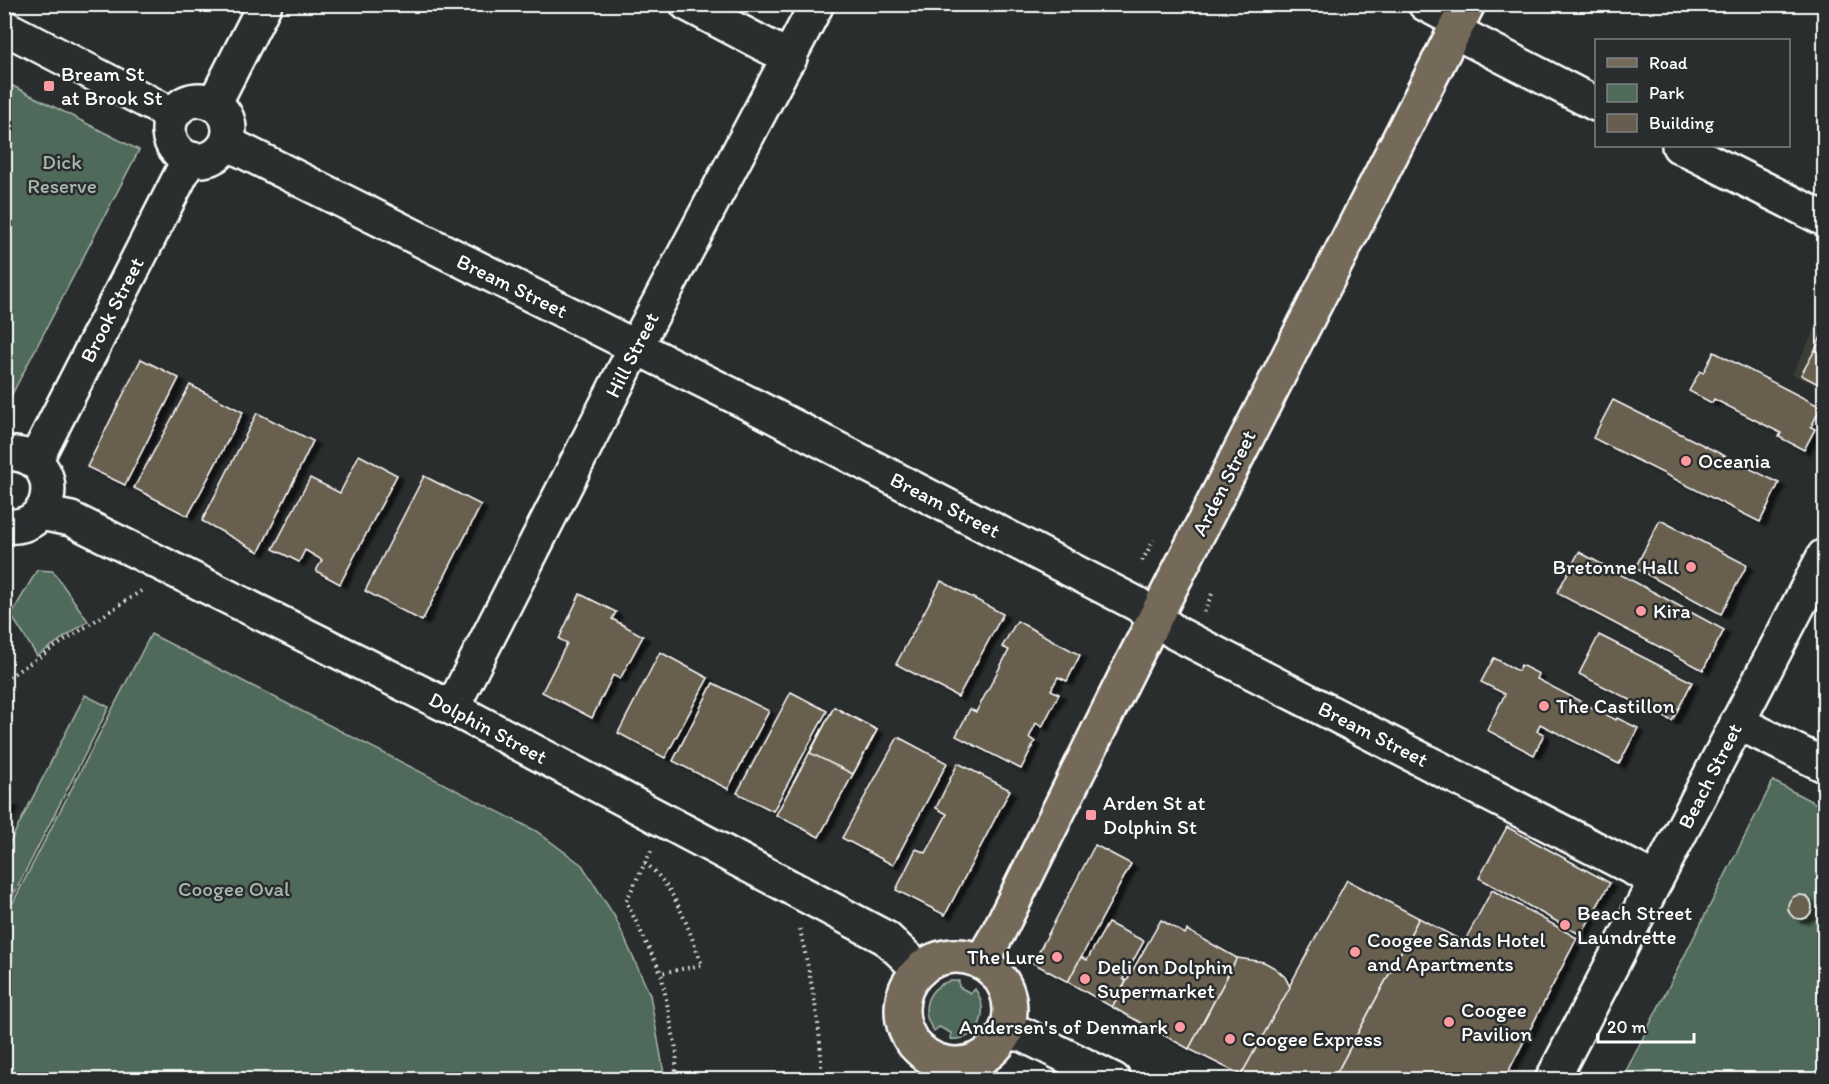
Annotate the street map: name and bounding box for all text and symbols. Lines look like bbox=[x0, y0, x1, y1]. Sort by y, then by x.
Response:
legend bbox=[1595, 39, 1790, 147]
text: Road bbox=[1649, 52, 1688, 74]
place label: Bream St at Brook St bbox=[61, 61, 163, 110]
marker: Bream St at Brook St bbox=[42, 79, 56, 93]
text: Park bbox=[1649, 82, 1684, 104]
text: Building bbox=[1649, 112, 1715, 134]
park label: Dick Reserve bbox=[27, 149, 97, 198]
street label: Bream Street bbox=[453, 248, 572, 323]
street label: Brook Street bbox=[74, 253, 149, 367]
street label: Hill Street bbox=[599, 308, 664, 402]
street label: Arden Street bbox=[1186, 426, 1261, 540]
place label: Oceania bbox=[1698, 448, 1771, 473]
marker: Oceania bbox=[1679, 454, 1693, 468]
street label: Bream Street bbox=[886, 466, 1004, 543]
place label: Bretonne Hall bbox=[1553, 554, 1679, 579]
marker: Bretonne Hall bbox=[1684, 560, 1698, 574]
place label: Kira bbox=[1653, 598, 1690, 623]
marker: Kira bbox=[1634, 604, 1648, 618]
street label: Dolphin Street bbox=[425, 686, 552, 769]
place label: The Castillon bbox=[1556, 693, 1675, 718]
street label: Bream Street bbox=[1314, 695, 1432, 772]
marker: The Castillon bbox=[1537, 699, 1551, 713]
street label: Beach Street bbox=[1672, 719, 1747, 833]
place label: Arden St at Dolphin St bbox=[1103, 790, 1205, 839]
marker: Arden St at Dolphin St bbox=[1084, 808, 1098, 822]
park label: Coogee Oval bbox=[178, 876, 290, 901]
place label: Beach Street Laundrette bbox=[1577, 900, 1692, 949]
marker: Beach Street Laundrette bbox=[1558, 918, 1572, 932]
place label: Coogee Sands Hotel and Apartments bbox=[1367, 927, 1545, 976]
place label: The Lure bbox=[967, 944, 1045, 969]
marker: Coogee Sands Hotel and Apartments bbox=[1348, 945, 1362, 959]
marker: The Lure bbox=[1050, 950, 1064, 964]
place label: Deli on Dolphin Supermarket bbox=[1097, 954, 1233, 1003]
marker: Deli on Dolphin Supermarket bbox=[1078, 972, 1092, 986]
place label: Coogee Pavilion bbox=[1461, 997, 1532, 1046]
scale bar bbox=[1598, 1006, 1694, 1044]
place label: Andersen's of Denmark bbox=[959, 1014, 1168, 1039]
marker: Coogee Pavilion bbox=[1442, 1015, 1456, 1029]
text: 20 m bbox=[1607, 1016, 1647, 1038]
marker: Andersen's of Denmark bbox=[1173, 1020, 1187, 1034]
place label: Coogee Express bbox=[1242, 1026, 1382, 1051]
marker: Coogee Express bbox=[1223, 1032, 1237, 1046]

